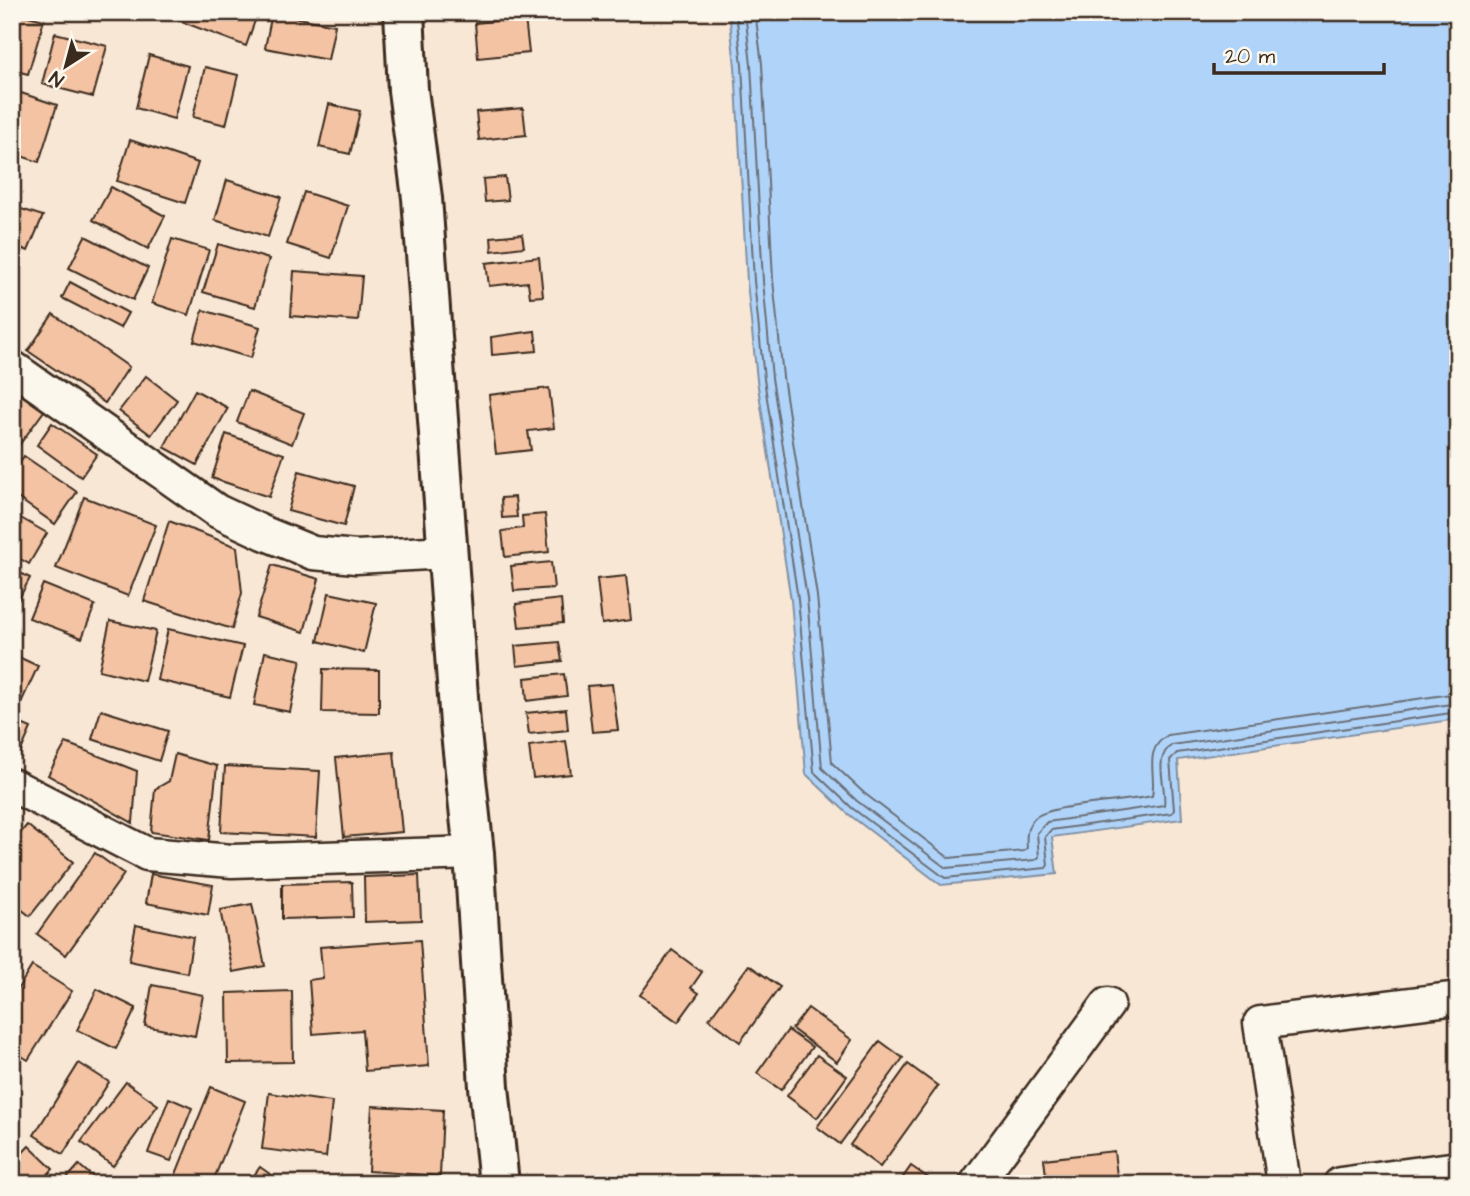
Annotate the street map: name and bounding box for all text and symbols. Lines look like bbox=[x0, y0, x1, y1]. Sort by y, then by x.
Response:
north arrow bbox=[32, 32, 102, 102]
scale bar bbox=[1214, 32, 1384, 76]
text: 20 m bbox=[1225, 42, 1276, 71]
text: N bbox=[44, 64, 70, 93]

